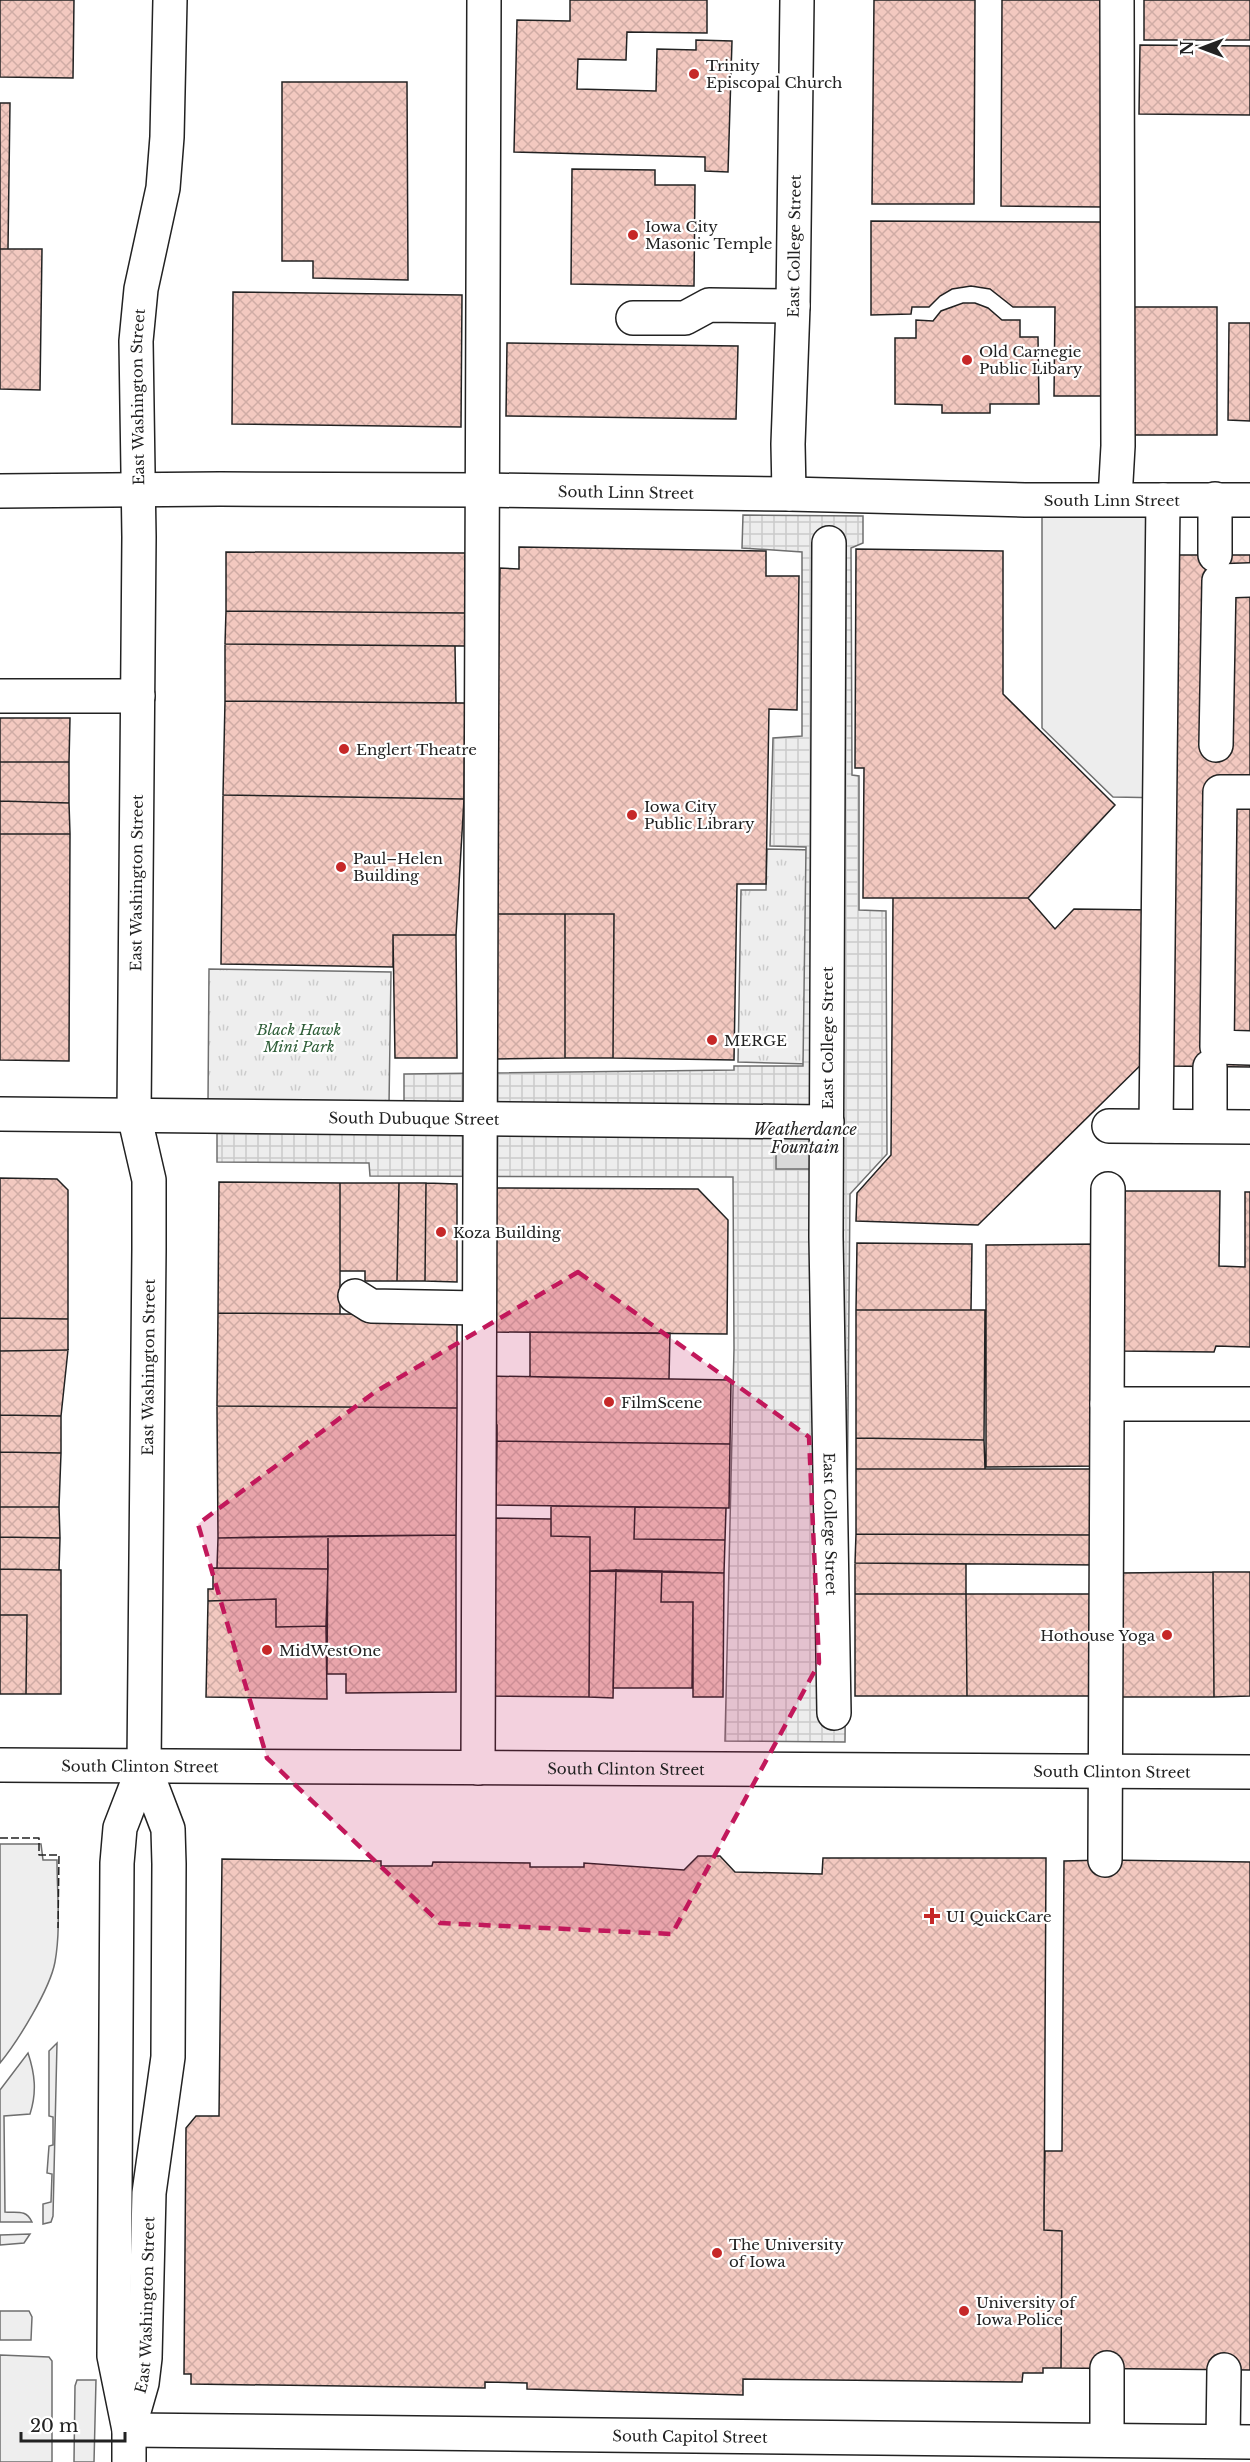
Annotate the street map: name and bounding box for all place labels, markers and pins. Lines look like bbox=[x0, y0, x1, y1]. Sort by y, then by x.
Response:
place label: Trinity Episcopal Church bbox=[706, 56, 842, 92]
marker: Trinity Episcopal Church bbox=[687, 67, 701, 81]
place label: Iowa City Masonic Temple bbox=[645, 217, 772, 253]
marker: Iowa City Masonic Temple bbox=[626, 228, 640, 242]
place label: Old Carnegie Public Libary bbox=[979, 342, 1083, 378]
marker: Old Carnegie Public Libary bbox=[960, 353, 974, 367]
place label: Englert Theatre bbox=[356, 740, 477, 759]
marker: Englert Theatre bbox=[337, 742, 351, 756]
place label: Iowa City Public Library bbox=[644, 797, 755, 833]
marker: Iowa City Public Library bbox=[625, 808, 639, 822]
place label: Paul–Helen Building bbox=[353, 849, 443, 885]
marker: Paul–Helen Building bbox=[334, 860, 348, 874]
place label: MERGE bbox=[724, 1031, 787, 1050]
marker: MERGE bbox=[705, 1033, 719, 1047]
place label: Koza Building bbox=[453, 1223, 562, 1242]
marker: Koza Building bbox=[434, 1225, 448, 1239]
place label: FilmScene bbox=[621, 1393, 702, 1412]
marker: FilmScene bbox=[602, 1395, 616, 1409]
place label: Hothouse Yoga bbox=[1040, 1626, 1156, 1645]
marker: Hothouse Yoga bbox=[1160, 1628, 1174, 1642]
place label: MidWestOne bbox=[279, 1641, 381, 1660]
marker: MidWestOne bbox=[260, 1643, 274, 1657]
marker: UI QuickCare bbox=[923, 1907, 941, 1925]
place label: UI QuickCare bbox=[946, 1907, 1052, 1926]
place label: The University of Iowa bbox=[729, 2235, 844, 2271]
marker: The University of Iowa bbox=[710, 2246, 724, 2260]
place label: University of Iowa Police bbox=[976, 2293, 1077, 2329]
marker: University of Iowa Police bbox=[957, 2304, 971, 2318]

